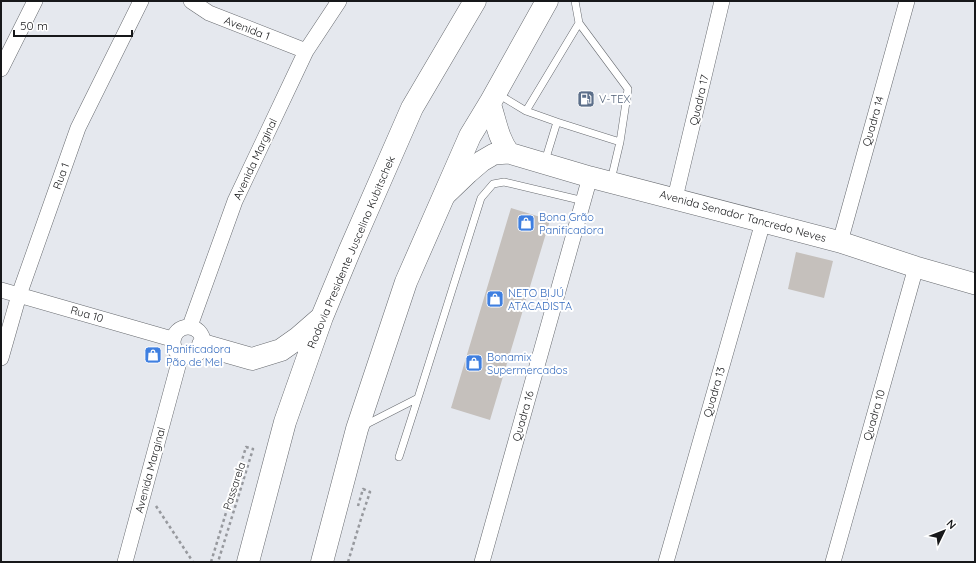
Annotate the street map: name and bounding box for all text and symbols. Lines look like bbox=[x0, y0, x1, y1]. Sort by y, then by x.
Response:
scale bar bbox=[14, 12, 132, 38]
street label: Avenida 1 bbox=[222, 13, 272, 43]
text: 50 m bbox=[20, 18, 48, 33]
street label: Quadra 17 bbox=[686, 73, 712, 127]
fuel station icon: V-TEX bbox=[576, 89, 596, 109]
place label: V-TEX bbox=[599, 92, 630, 106]
street label: Quadra 14 bbox=[859, 94, 887, 148]
street label: Avenida Marginal bbox=[230, 116, 280, 202]
street label: Rodovia Presidente Juscelino Kubitschek bbox=[304, 154, 398, 350]
street label: Rua 1 bbox=[50, 161, 72, 191]
street label: Avenida Senador Tancredo Neves bbox=[658, 187, 828, 245]
place label: Bona Grão Panificadora bbox=[539, 210, 604, 237]
shop icon: Bona Grão Panificadora bbox=[516, 213, 536, 233]
place label: NETO BIJÚ ATACADISTA bbox=[508, 286, 572, 313]
shop icon: NETO BIJÚ ATACADISTA bbox=[485, 289, 505, 309]
street label: Rua 10 bbox=[69, 303, 105, 325]
place label: Panificadora Pão de Mel bbox=[166, 342, 231, 369]
shop icon: Panificadora Pão de Mel bbox=[143, 345, 163, 365]
place label: Bonamix Supermercados bbox=[487, 350, 568, 377]
shop icon: Bonamix Supermercados bbox=[464, 353, 484, 373]
street label: Quadra 13 bbox=[700, 365, 728, 419]
street label: Quadra 10 bbox=[860, 388, 888, 442]
street label: Quadra 16 bbox=[509, 389, 537, 443]
street label: Avenida Marginal bbox=[132, 425, 168, 515]
street label: Passarela bbox=[220, 460, 248, 512]
north arrow bbox=[924, 511, 964, 551]
text: N bbox=[943, 516, 959, 532]

